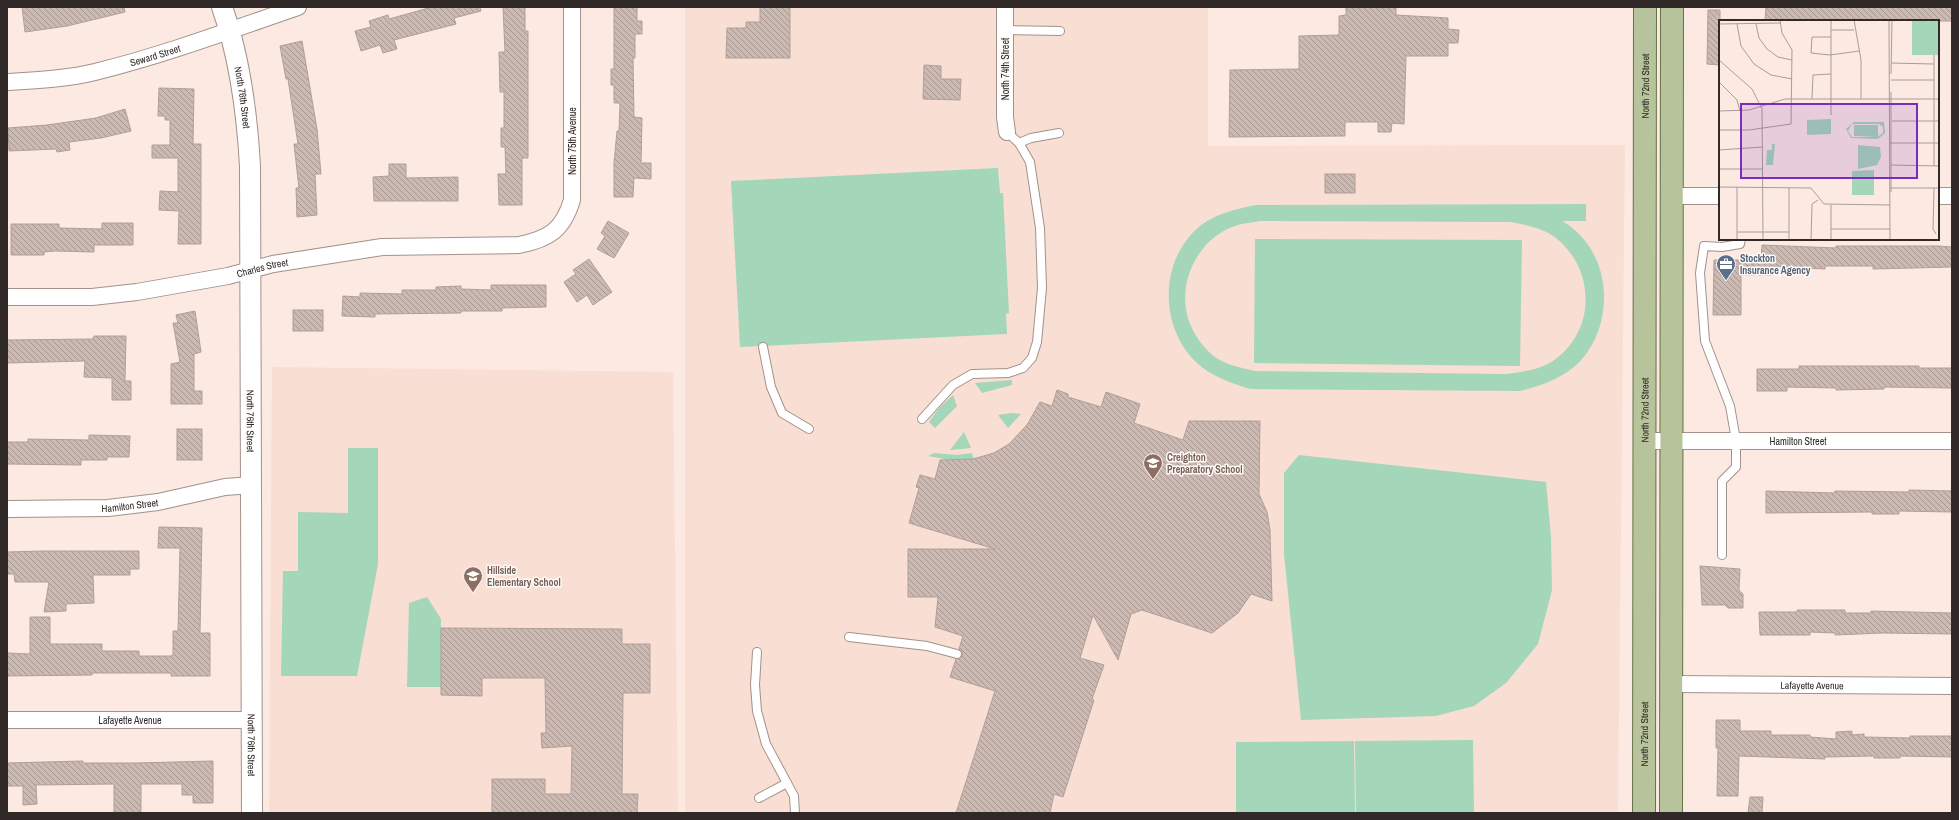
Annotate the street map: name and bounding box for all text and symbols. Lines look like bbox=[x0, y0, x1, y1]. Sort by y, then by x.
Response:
inset map bbox=[1719, 20, 1939, 240]
street label: North 74th Street bbox=[999, 37, 1012, 100]
street label: Seward Street bbox=[128, 41, 183, 69]
street label: North 72nd Street bbox=[1638, 53, 1651, 118]
street label: North 76th Street bbox=[232, 65, 254, 130]
street label: North 75th Avenue bbox=[566, 107, 579, 175]
place label: Stockton Insurance Agency bbox=[1740, 252, 1811, 277]
office icon: Stockton Insurance Agency bbox=[1715, 253, 1737, 281]
street label: Charles Street bbox=[235, 255, 290, 280]
street label: North 72nd Street bbox=[1638, 377, 1651, 442]
street label: North 76th Street bbox=[244, 390, 257, 453]
street label: Hamilton Street bbox=[1769, 435, 1827, 448]
place label: Creighton Preparatory School bbox=[1167, 451, 1243, 476]
school or university icon: Creighton Preparatory School bbox=[1142, 452, 1164, 480]
street label: Hamilton Street bbox=[101, 495, 160, 515]
place label: Hillside Elementary School bbox=[487, 564, 561, 589]
school or university icon: Hillside Elementary School bbox=[462, 565, 484, 593]
street label: Lafayette Avenue bbox=[1780, 678, 1844, 692]
street label: North 72nd Street bbox=[1638, 701, 1651, 766]
street label: Lafayette Avenue bbox=[98, 714, 162, 727]
street label: North 76th Street bbox=[245, 714, 258, 777]

